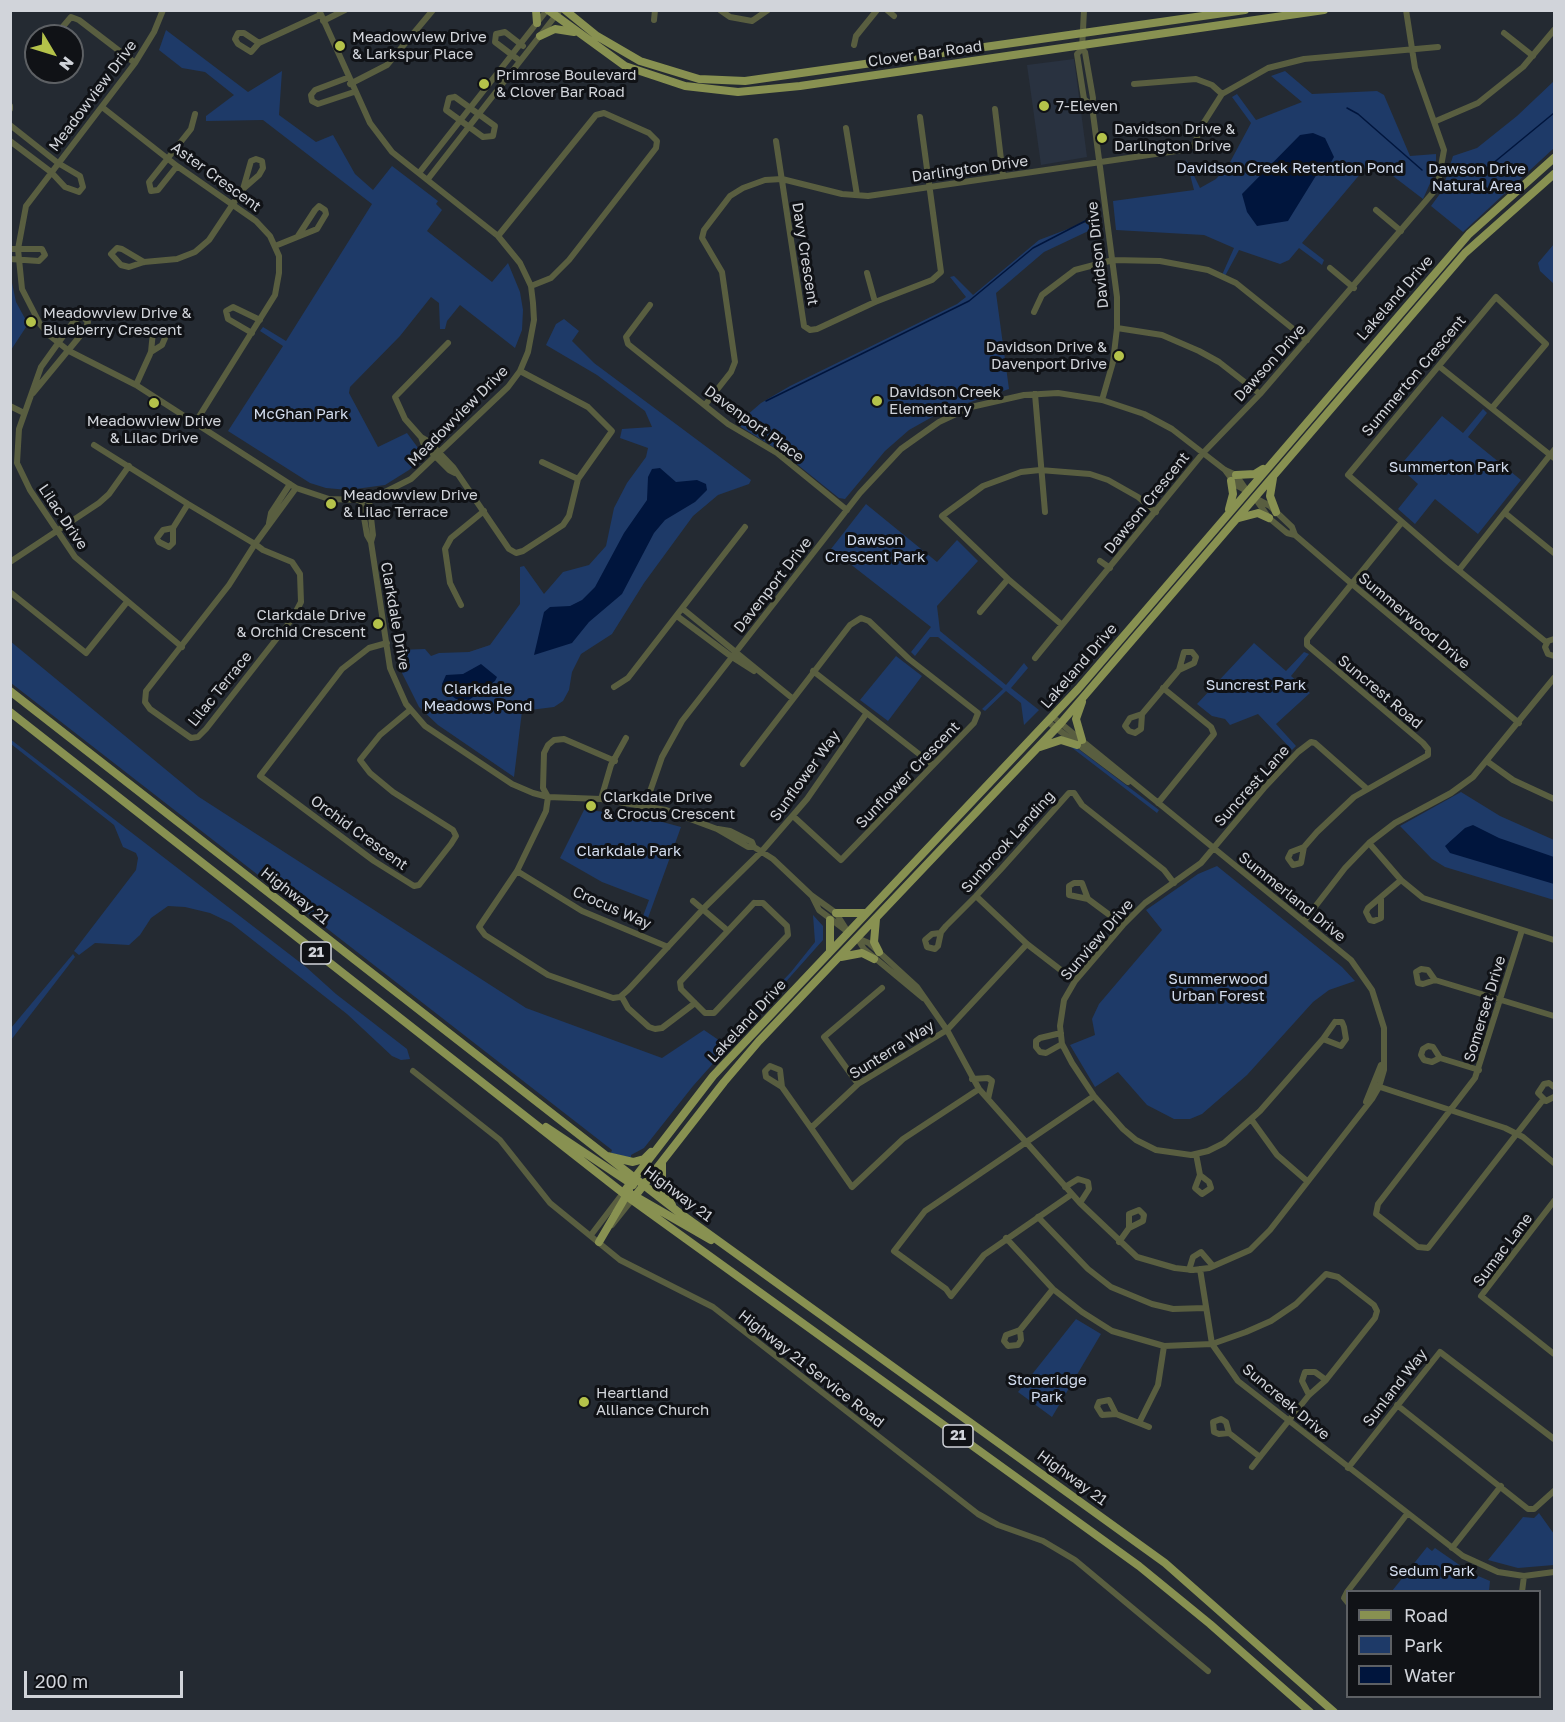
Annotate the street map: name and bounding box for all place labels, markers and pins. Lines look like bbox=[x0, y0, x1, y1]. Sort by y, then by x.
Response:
place label: Meadowview Drive & Larkspur Place bbox=[352, 28, 487, 63]
marker: Meadowview Drive & Larkspur Place bbox=[333, 39, 347, 53]
place label: Primrose Boulevard & Clover Bar Road bbox=[496, 66, 637, 101]
marker: Primrose Boulevard & Clover Bar Road bbox=[477, 77, 491, 91]
place label: 7-Eleven bbox=[1056, 97, 1118, 115]
marker: 7-Eleven bbox=[1037, 99, 1051, 113]
place label: Davidson Drive & Darlington Drive bbox=[1114, 120, 1235, 155]
marker: Davidson Drive & Darlington Drive bbox=[1095, 131, 1109, 145]
place label: Meadowview Drive & Blueberry Crescent bbox=[43, 304, 191, 339]
marker: Meadowview Drive & Blueberry Crescent bbox=[24, 315, 38, 329]
place label: Davidson Drive & Davenport Drive bbox=[986, 338, 1107, 373]
marker: Davidson Drive & Davenport Drive bbox=[1112, 349, 1126, 363]
place label: Davidson Creek Elementary bbox=[889, 383, 1001, 418]
marker: Davidson Creek Elementary bbox=[870, 394, 884, 408]
marker: Meadowview Drive & Lilac Drive bbox=[147, 396, 161, 410]
place label: Meadowview Drive & Lilac Drive bbox=[87, 412, 221, 447]
place label: Meadowview Drive & Lilac Terrace bbox=[343, 486, 478, 521]
marker: Meadowview Drive & Lilac Terrace bbox=[324, 497, 338, 511]
place label: Clarkdale Drive & Orchid Crescent bbox=[237, 606, 366, 641]
marker: Clarkdale Drive & Orchid Crescent bbox=[371, 617, 385, 631]
place label: Clarkdale Drive & Crocus Crescent bbox=[603, 788, 735, 823]
marker: Clarkdale Drive & Crocus Crescent bbox=[584, 799, 598, 813]
place label: Heartland Alliance Church bbox=[596, 1384, 709, 1419]
marker: Heartland Alliance Church bbox=[577, 1395, 591, 1409]

